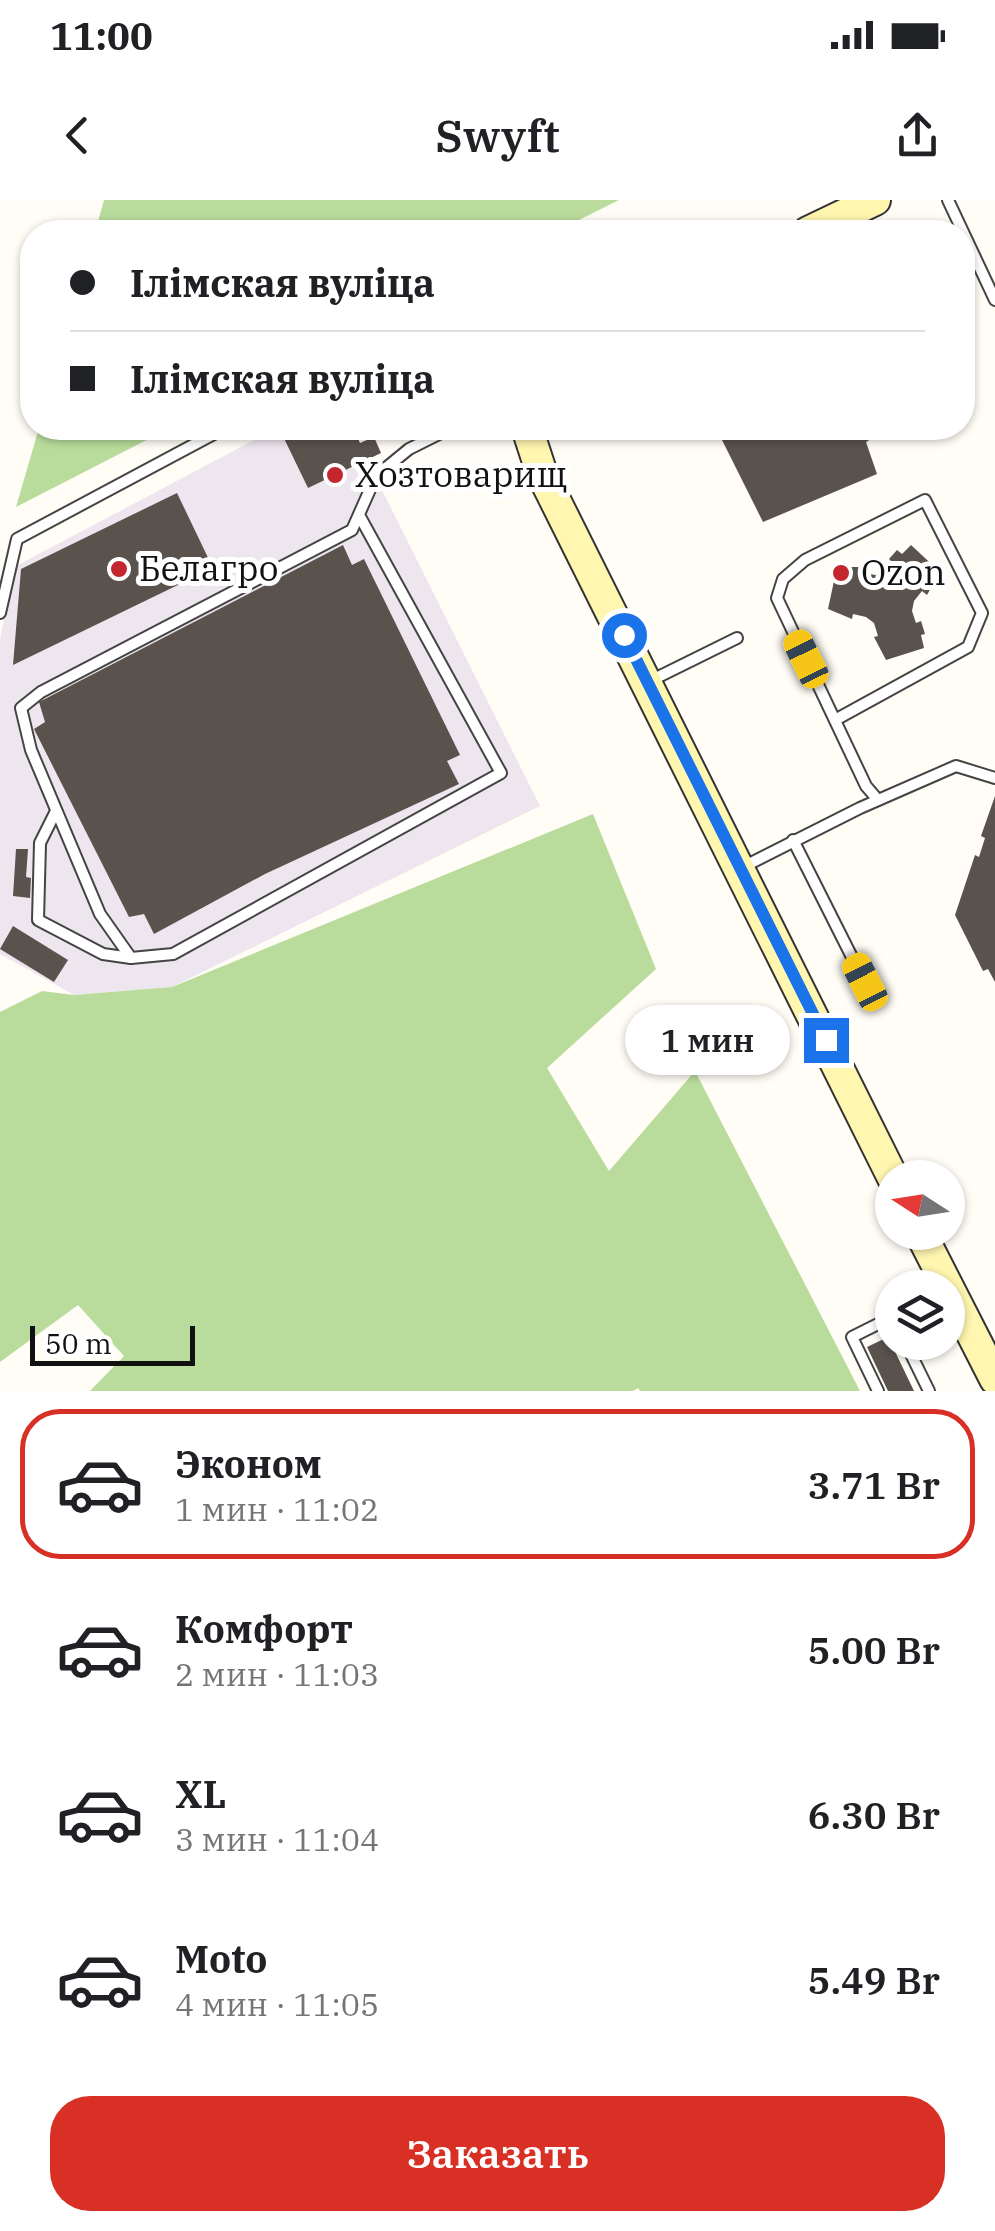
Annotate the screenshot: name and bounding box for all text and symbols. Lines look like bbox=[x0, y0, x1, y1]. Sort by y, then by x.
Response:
text: 11:00 bbox=[50, 11, 153, 60]
text: Swyft bbox=[435, 106, 560, 164]
icon: back bbox=[50, 108, 105, 163]
icon: share bbox=[890, 108, 945, 163]
text: Ілімская вуліца bbox=[130, 258, 435, 307]
text: Ілімская вуліца bbox=[130, 354, 435, 403]
place label: Хозтоварищ bbox=[355, 451, 567, 497]
marker: Хозтоварищ bbox=[324, 464, 346, 486]
place label: Белагро bbox=[139, 545, 279, 591]
place label: Ozon bbox=[861, 549, 946, 595]
marker: Белагро bbox=[108, 558, 130, 580]
marker: Ozon bbox=[830, 562, 852, 584]
route start bbox=[602, 613, 647, 658]
car bbox=[779, 625, 833, 693]
car bbox=[838, 948, 892, 1016]
callout: 1 мин bbox=[626, 1005, 791, 1075]
route end bbox=[804, 1018, 849, 1063]
text: 1 мин bbox=[661, 1019, 754, 1061]
north arrow bbox=[875, 1160, 965, 1250]
map controls bbox=[875, 1160, 965, 1360]
button: layers bbox=[875, 1270, 965, 1360]
scale bar bbox=[30, 1321, 195, 1366]
text: 50 m bbox=[45, 1325, 112, 1362]
icon: car bbox=[55, 1439, 145, 1529]
text: Эконом bbox=[175, 1439, 322, 1488]
text: 3.71 Br bbox=[808, 1460, 940, 1509]
text: 1 мин · 11:02 bbox=[175, 1488, 379, 1530]
icon: car bbox=[55, 1604, 145, 1694]
text: Комфорт bbox=[175, 1604, 353, 1653]
text: 5.00 Br bbox=[808, 1625, 940, 1674]
text: 2 мин · 11:03 bbox=[175, 1653, 379, 1695]
icon: car bbox=[55, 1769, 145, 1859]
text: XL bbox=[175, 1769, 226, 1818]
text: 6.30 Br bbox=[808, 1790, 940, 1839]
text: 3 мин · 11:04 bbox=[175, 1818, 379, 1860]
icon: car bbox=[55, 1934, 145, 2024]
text: Moto bbox=[175, 1934, 267, 1983]
text: 5.49 Br bbox=[808, 1955, 940, 2004]
text: 4 мин · 11:05 bbox=[175, 1983, 379, 2025]
button: Заказать bbox=[50, 2096, 945, 2211]

